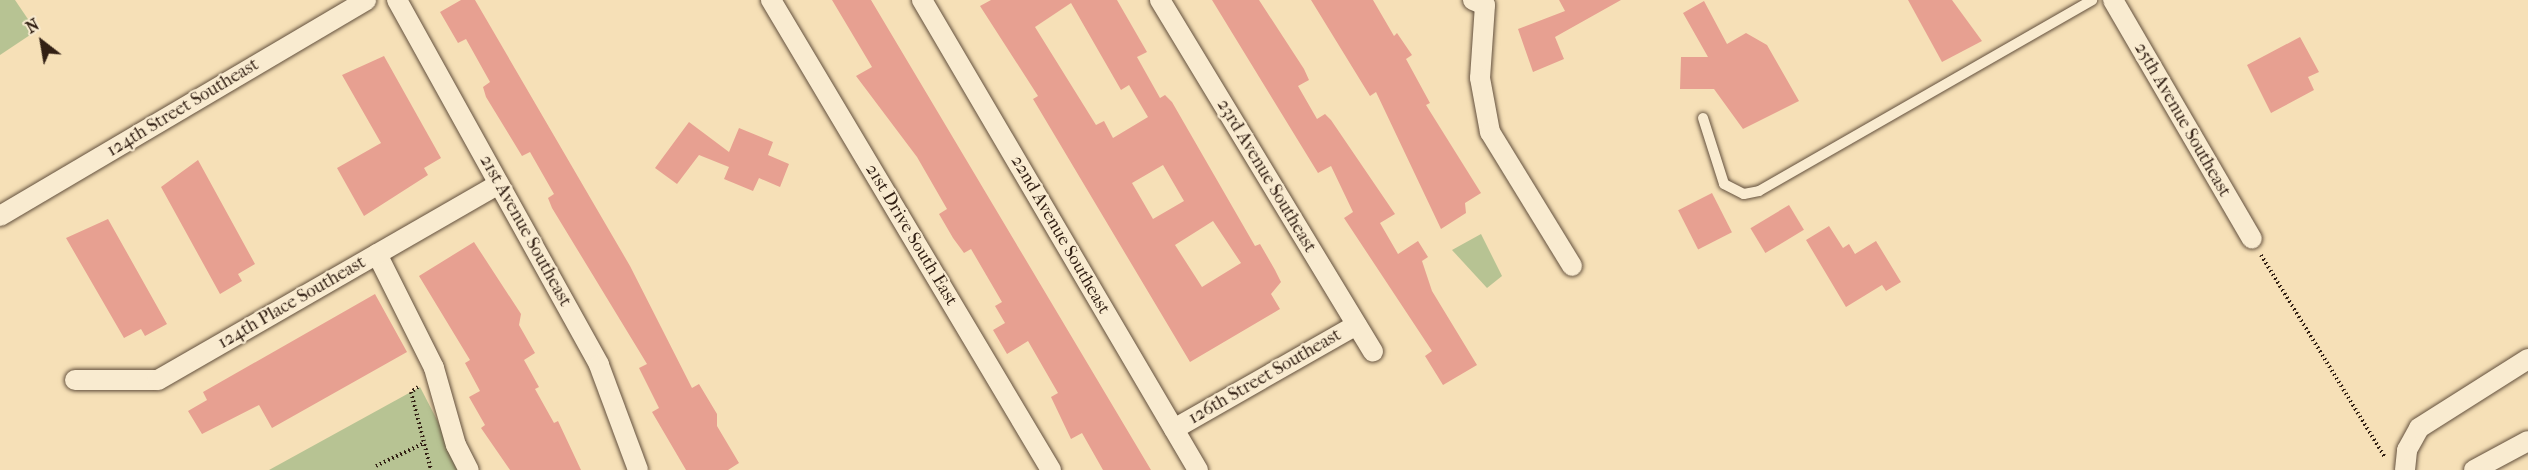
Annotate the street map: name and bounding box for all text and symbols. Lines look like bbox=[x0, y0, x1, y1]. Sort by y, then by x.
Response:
north arrow bbox=[12, 12, 72, 72]
text: N bbox=[22, 15, 43, 37]
street label: 25th Avenue Southeast bbox=[2129, 39, 2235, 201]
street label: 124th Street Southeast bbox=[103, 54, 263, 162]
street label: 23rd Avenue Southeast bbox=[1212, 96, 1320, 256]
street label: 21st Avenue Southeast bbox=[474, 152, 576, 310]
street label: 22nd Avenue Southeast bbox=[1006, 152, 1114, 318]
street label: 21st Drive South East bbox=[860, 160, 962, 310]
street label: 124th Place Southeast bbox=[214, 252, 370, 354]
street label: 126th Street Southeast bbox=[1185, 325, 1345, 429]

